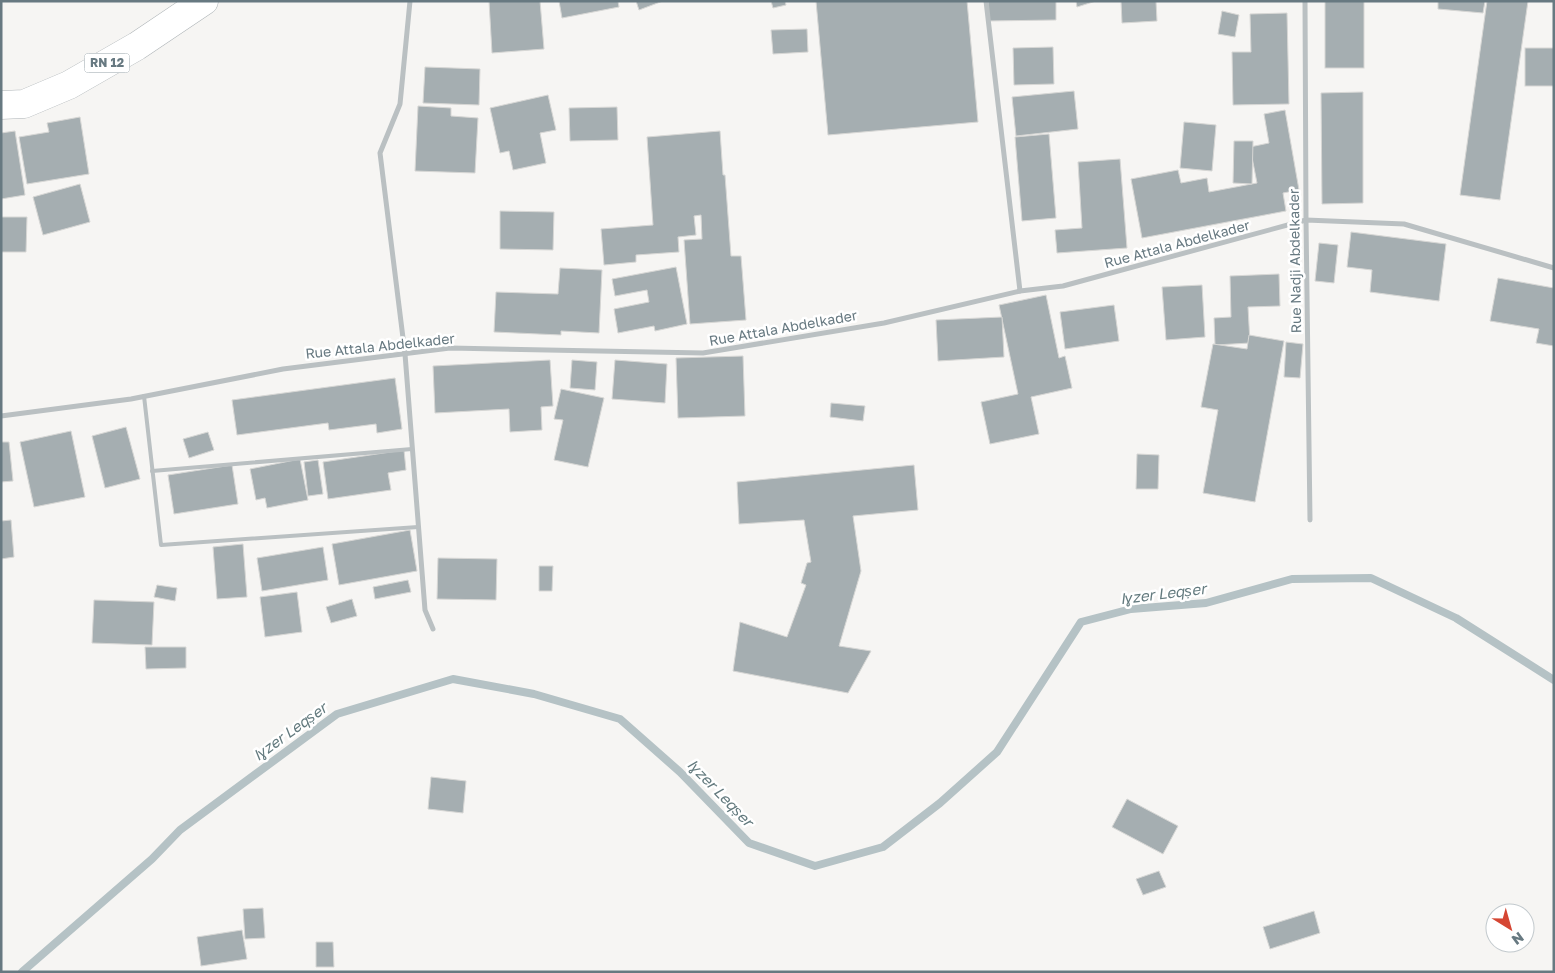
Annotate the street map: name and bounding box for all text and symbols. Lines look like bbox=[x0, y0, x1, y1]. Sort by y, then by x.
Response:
road number: RN 12 bbox=[84, 54, 130, 72]
street label: Rue Nadji Abdelkader bbox=[1285, 188, 1304, 333]
street label: Rue Attala Abdelkader bbox=[1102, 216, 1252, 271]
street label: Rue Attala Abdelkader bbox=[708, 306, 859, 349]
street label: Rue Attala Abdelkader bbox=[304, 329, 456, 362]
water label: Iɣzer Leqṣer bbox=[1119, 579, 1209, 607]
water label: Iɣzer Leqṣer bbox=[249, 697, 331, 764]
water label: Iɣzer Leqṣer bbox=[684, 755, 759, 831]
north arrow bbox=[1485, 903, 1535, 953]
text: N bbox=[1509, 929, 1527, 949]

